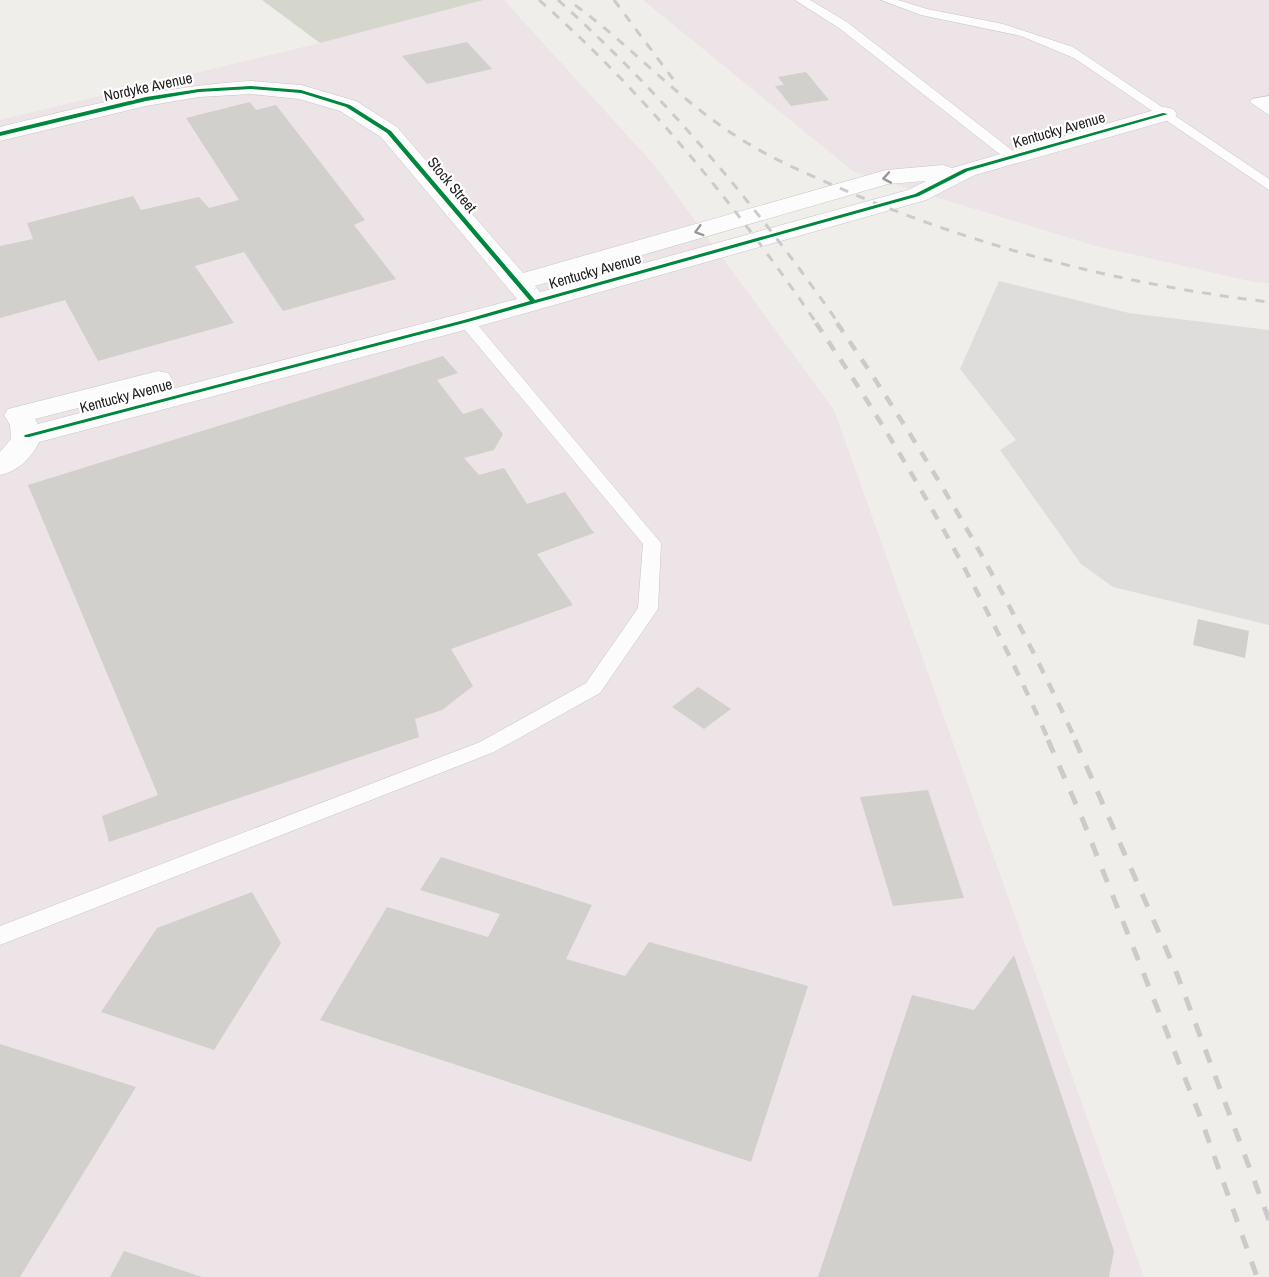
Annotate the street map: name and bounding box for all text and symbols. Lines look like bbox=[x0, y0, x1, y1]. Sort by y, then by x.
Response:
street label: Nordyke Avenue bbox=[102, 67, 194, 106]
street label: Kentucky Avenue bbox=[1010, 106, 1107, 153]
street label: Stock Street bbox=[423, 152, 482, 218]
one-way arrow bbox=[882, 171, 892, 184]
one-way arrow bbox=[694, 224, 705, 236]
street label: Kentucky Avenue bbox=[546, 247, 643, 294]
street label: Kentucky Avenue bbox=[77, 373, 175, 418]

